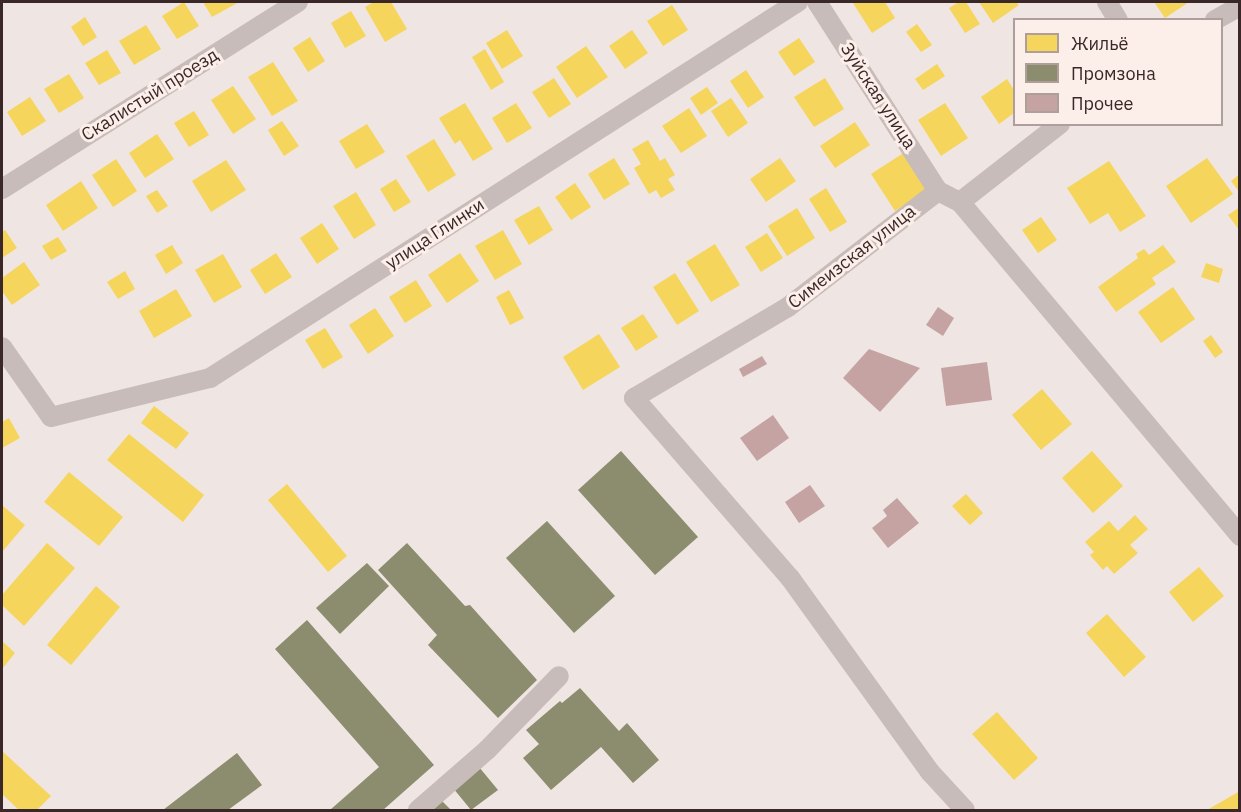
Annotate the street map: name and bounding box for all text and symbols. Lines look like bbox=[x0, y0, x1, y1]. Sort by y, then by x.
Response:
legend bbox=[1013, 18, 1223, 126]
text: Жильё bbox=[1071, 32, 1128, 55]
street label: Зуйская улица bbox=[836, 39, 920, 153]
street label: Скалистый проезд bbox=[78, 44, 222, 146]
text: Промзона bbox=[1071, 62, 1156, 85]
text: Прочее bbox=[1071, 92, 1133, 115]
street label: улица Глинки bbox=[381, 194, 489, 274]
street label: Симеизская улица bbox=[784, 200, 920, 314]

